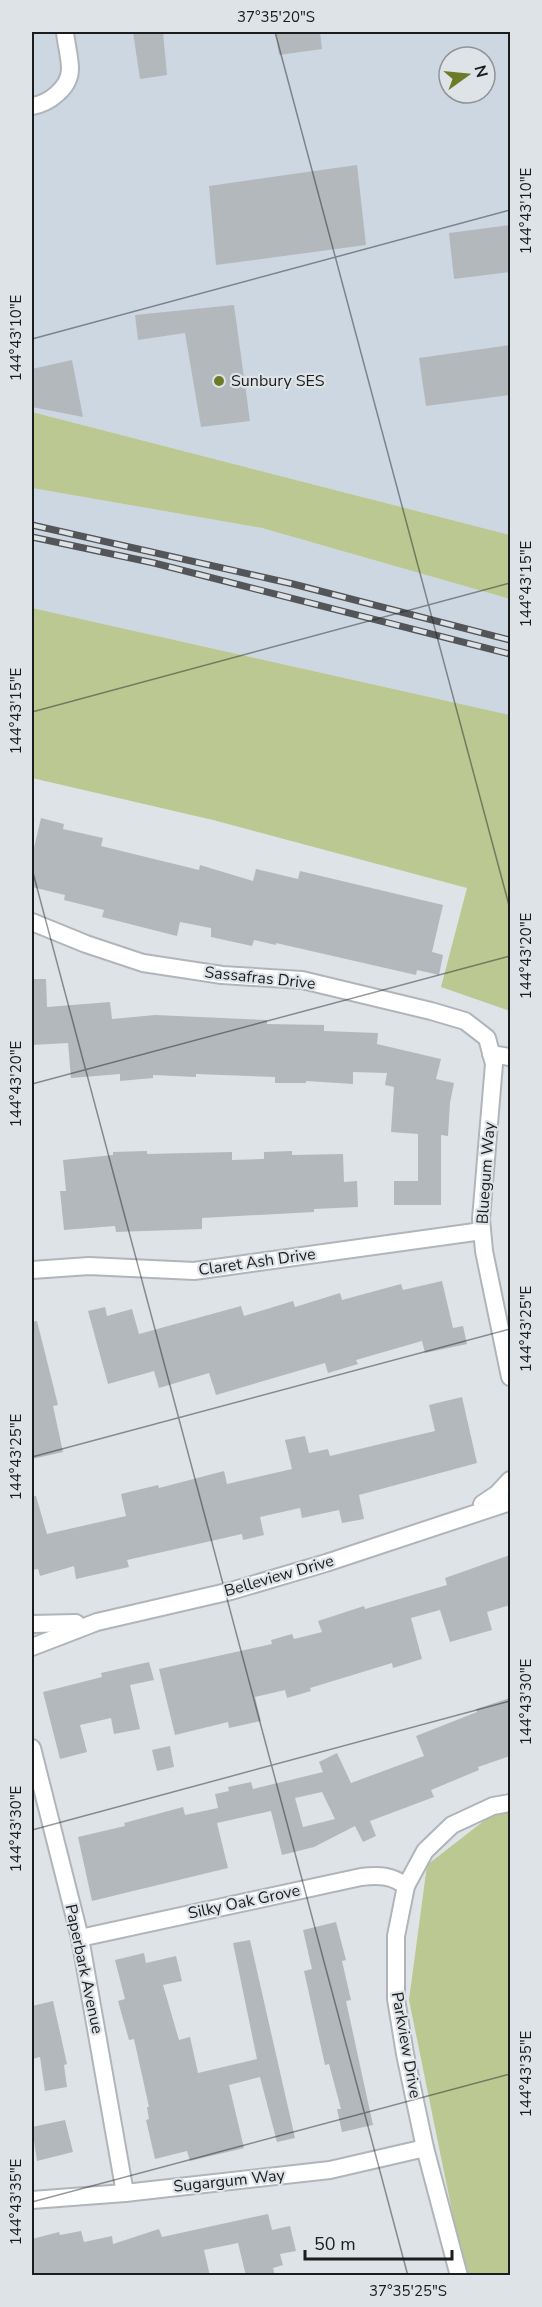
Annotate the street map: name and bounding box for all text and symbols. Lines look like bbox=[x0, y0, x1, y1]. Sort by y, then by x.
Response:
text: 37°35'20"S bbox=[237, 7, 315, 27]
north arrow bbox=[437, 45, 497, 105]
text: N bbox=[468, 63, 493, 80]
text: 144°43'10"E bbox=[516, 168, 536, 254]
text: 144°43'10"E bbox=[6, 295, 26, 381]
place label: Sunbury SES bbox=[231, 370, 325, 392]
marker: Sunbury SES bbox=[212, 374, 226, 388]
text: 144°43'15"E bbox=[516, 541, 536, 627]
text: 144°43'15"E bbox=[6, 668, 26, 754]
text: 144°43'20"E bbox=[516, 913, 536, 999]
street label: Sassafras Drive bbox=[203, 961, 317, 995]
text: 144°43'20"E bbox=[6, 1041, 26, 1127]
street label: Bluegum Way bbox=[471, 1120, 501, 1225]
street label: Claret Ash Drive bbox=[197, 1243, 317, 1281]
text: 144°43'25"E bbox=[516, 1286, 536, 1372]
text: 144°43'25"E bbox=[6, 1414, 26, 1500]
street label: Belleview Drive bbox=[222, 1550, 336, 1602]
text: 144°43'30"E bbox=[516, 1659, 536, 1745]
text: 144°43'30"E bbox=[6, 1786, 26, 1872]
street label: Silky Oak Grove bbox=[186, 1879, 302, 1925]
street label: Paperbark Avenue bbox=[60, 1902, 108, 2036]
street label: Parkview Drive bbox=[386, 1990, 426, 2100]
text: 144°43'35"E bbox=[516, 2031, 536, 2117]
text: 144°43'35"E bbox=[6, 2159, 26, 2245]
street label: Sugargum Way bbox=[172, 2164, 287, 2198]
scale bar bbox=[305, 2223, 452, 2261]
text: 50 m bbox=[314, 2232, 356, 2256]
text: 37°35'25"S bbox=[369, 2281, 447, 2301]

